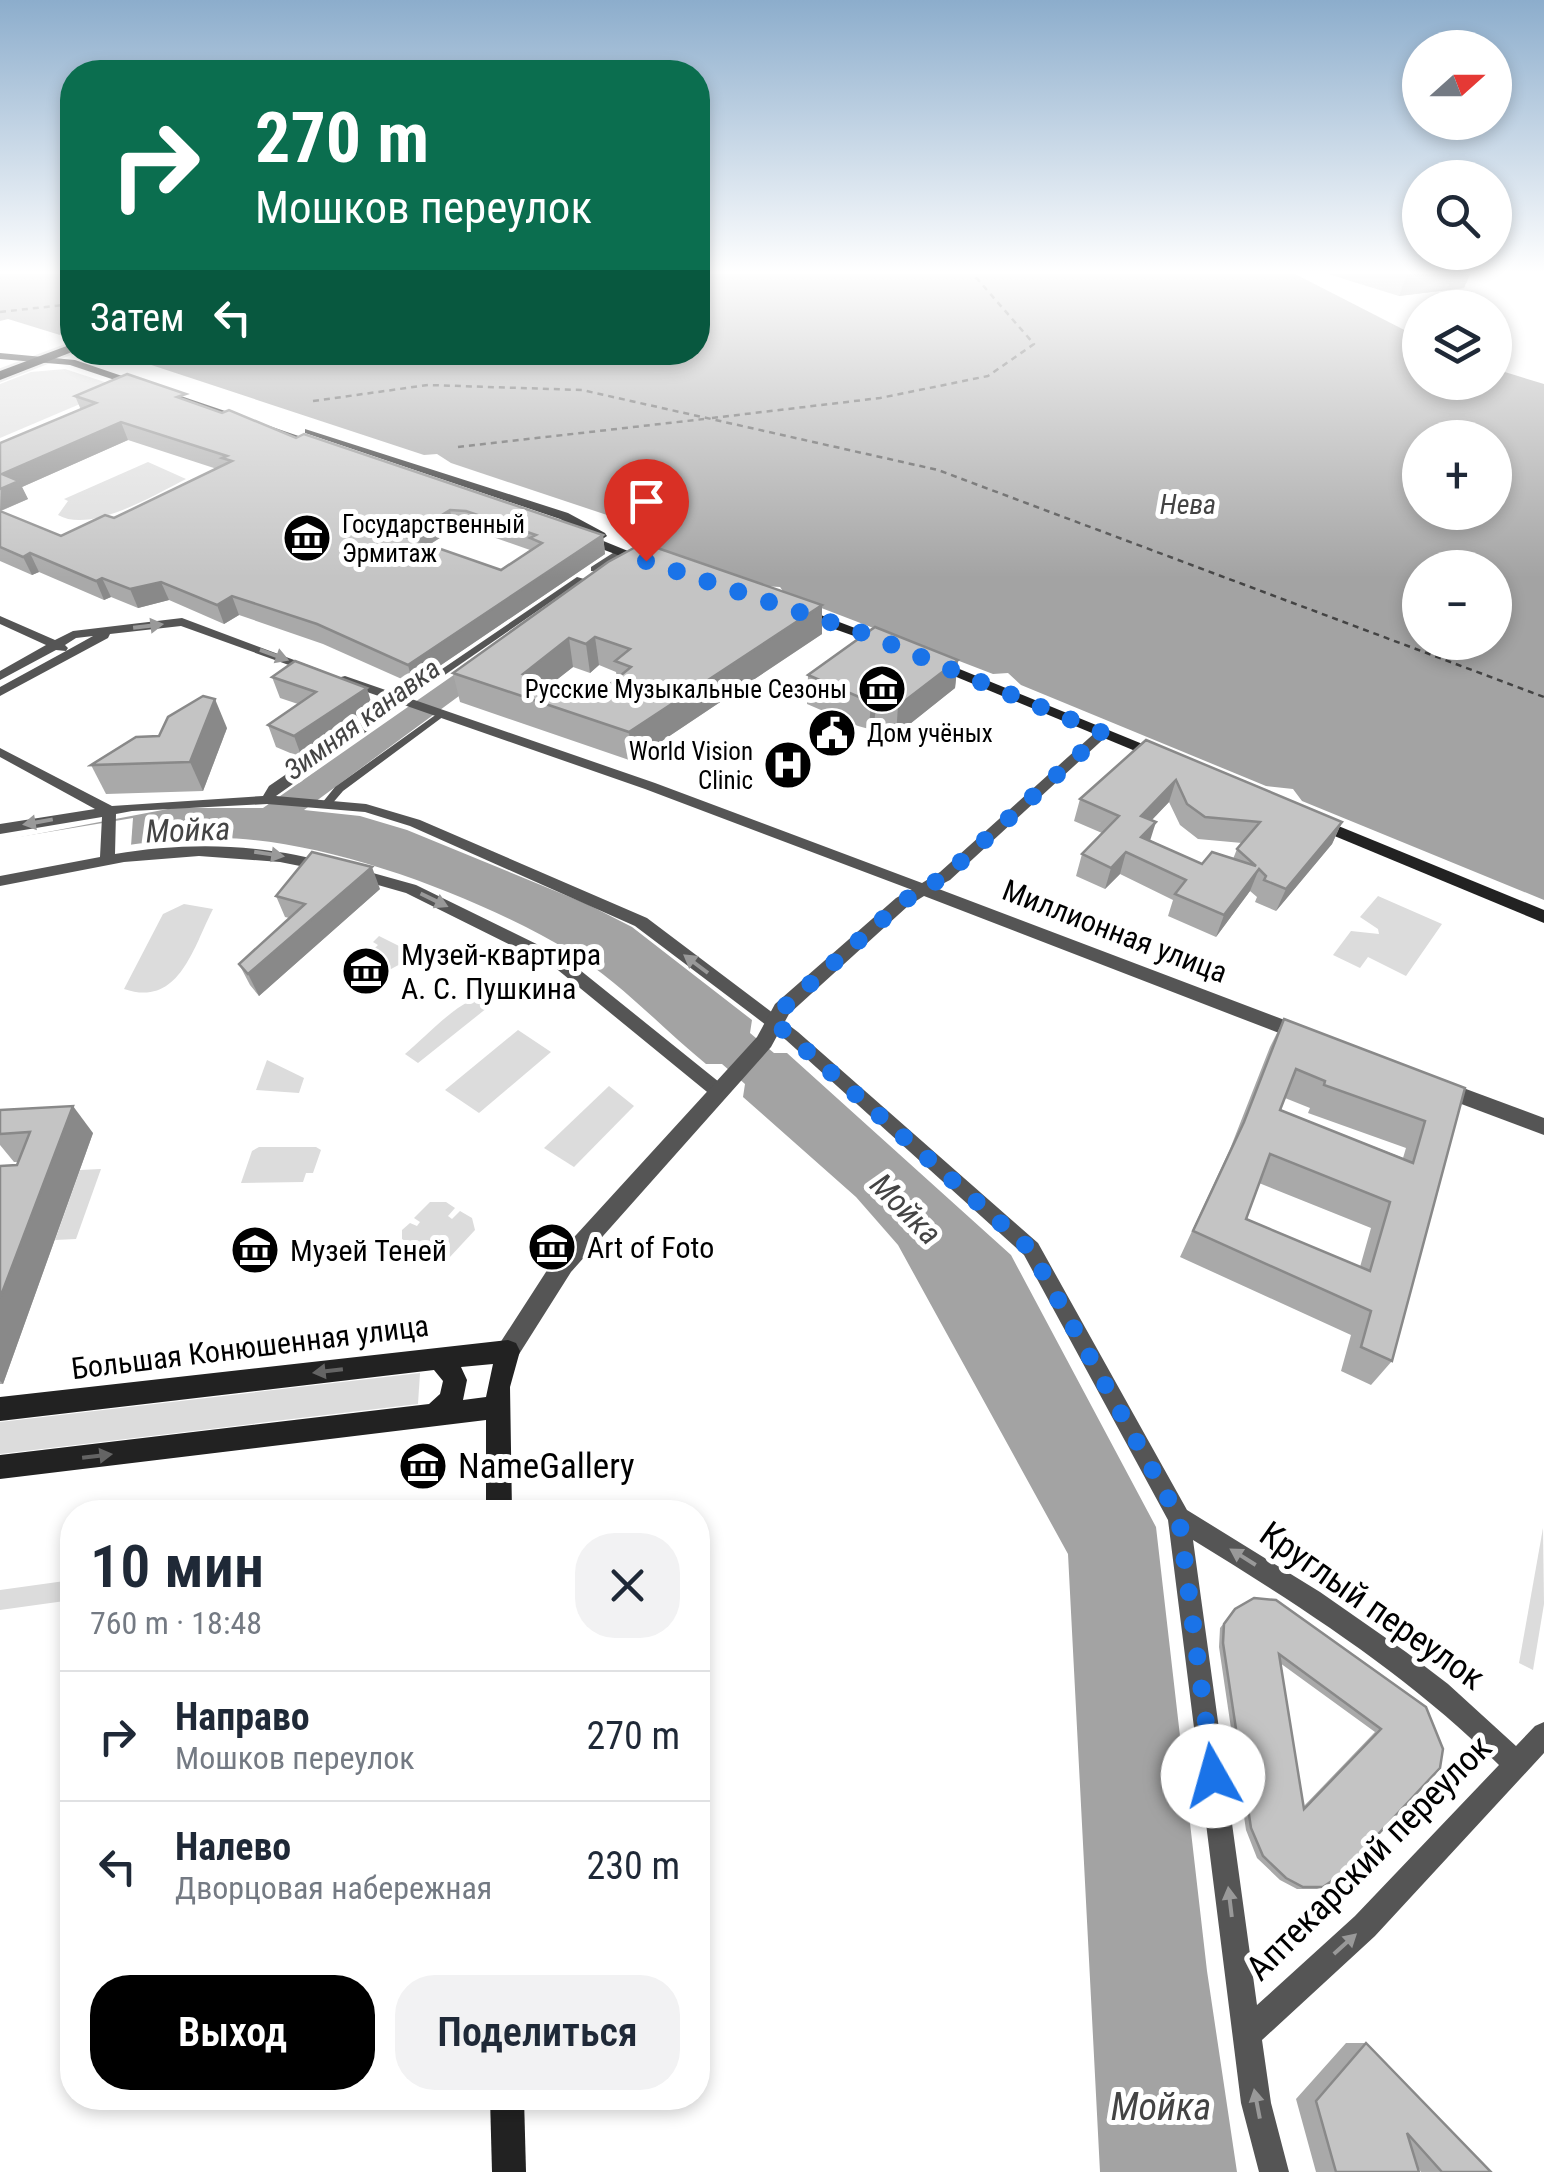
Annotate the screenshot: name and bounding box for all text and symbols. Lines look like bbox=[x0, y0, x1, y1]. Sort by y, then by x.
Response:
north arrow bbox=[1402, 30, 1512, 140]
map controls bbox=[1402, 30, 1512, 660]
text: 270 m bbox=[255, 97, 429, 179]
icon: right bbox=[90, 100, 220, 230]
button: search bbox=[1402, 160, 1512, 270]
text: Мошков переулок bbox=[255, 181, 592, 234]
icon: left bbox=[205, 290, 260, 345]
button: layers bbox=[1402, 290, 1512, 400]
text: Затем bbox=[90, 296, 185, 340]
button: + bbox=[1402, 420, 1512, 530]
pin bbox=[604, 459, 689, 562]
icon: arrive bbox=[619, 474, 674, 529]
water label: Нева bbox=[1160, 488, 1216, 521]
place label: Государственный Эрмитаж bbox=[342, 510, 525, 568]
museum icon: Государственный Эрмитаж bbox=[281, 512, 333, 564]
button: − bbox=[1402, 550, 1512, 660]
one-way arrow bbox=[133, 618, 164, 634]
one-way arrow bbox=[260, 648, 290, 663]
water label: Зимняя канавка bbox=[278, 651, 446, 787]
museum icon: Русские Музыкальные Сезоны bbox=[856, 663, 908, 715]
place label: Русские Музыкальные Сезоны bbox=[525, 675, 847, 704]
public building icon: Дом учёных bbox=[806, 707, 858, 759]
place label: Дом учёных bbox=[867, 719, 993, 748]
place label: World Vision Clinic bbox=[629, 737, 753, 795]
hospital icon: World Vision Clinic bbox=[762, 739, 814, 791]
water label: Мойка bbox=[145, 810, 231, 850]
one-way arrow bbox=[22, 815, 53, 830]
one-way arrow bbox=[254, 847, 285, 863]
street label: Миллионная улица bbox=[998, 872, 1232, 990]
one-way arrow bbox=[419, 891, 448, 908]
place label: Музей-квартира А. С. Пушкина bbox=[401, 937, 601, 1006]
museum icon: Музей-квартира А. С. Пушкина bbox=[340, 945, 392, 997]
one-way arrow bbox=[683, 955, 709, 975]
water label: Мойка bbox=[863, 1166, 949, 1252]
museum icon: Art of Foto bbox=[526, 1221, 578, 1273]
museum icon: Музей Теней bbox=[229, 1224, 281, 1276]
place label: Art of Foto bbox=[587, 1230, 714, 1265]
place label: Музей Теней bbox=[290, 1233, 447, 1268]
street label: Большая Конюшенная улица bbox=[69, 1308, 431, 1386]
one-way arrow bbox=[312, 1363, 344, 1379]
museum icon: NameGallery bbox=[397, 1440, 449, 1492]
place label: NameGallery bbox=[458, 1446, 635, 1487]
one-way arrow bbox=[81, 1448, 113, 1464]
street label: Круглый переулок bbox=[1252, 1513, 1492, 1699]
text: 10 мин bbox=[90, 1531, 264, 1602]
button: close bbox=[575, 1533, 680, 1638]
one-way arrow bbox=[1229, 1549, 1257, 1566]
text: 760 m · 18:48 bbox=[90, 1604, 262, 1642]
text: Направо bbox=[175, 1695, 310, 1739]
icon: right bbox=[90, 1709, 145, 1764]
text: 270 m bbox=[586, 1714, 680, 1758]
position arrow bbox=[1161, 1724, 1265, 1828]
street label: Аптекарский переулок bbox=[1238, 1727, 1500, 1989]
text: Мошков переулок bbox=[175, 1739, 415, 1777]
text: Налево bbox=[175, 1825, 291, 1869]
icon: left bbox=[90, 1839, 145, 1894]
text: 230 m bbox=[586, 1844, 680, 1888]
text: Дворцовая набережная bbox=[175, 1869, 492, 1907]
one-way arrow bbox=[1221, 1886, 1237, 1918]
one-way arrow bbox=[1332, 1934, 1357, 1956]
button: Выход bbox=[90, 1975, 375, 2090]
button: Поделиться bbox=[395, 1975, 680, 2090]
water label: Мойка bbox=[1111, 2085, 1211, 2129]
one-way arrow bbox=[1249, 2088, 1265, 2119]

